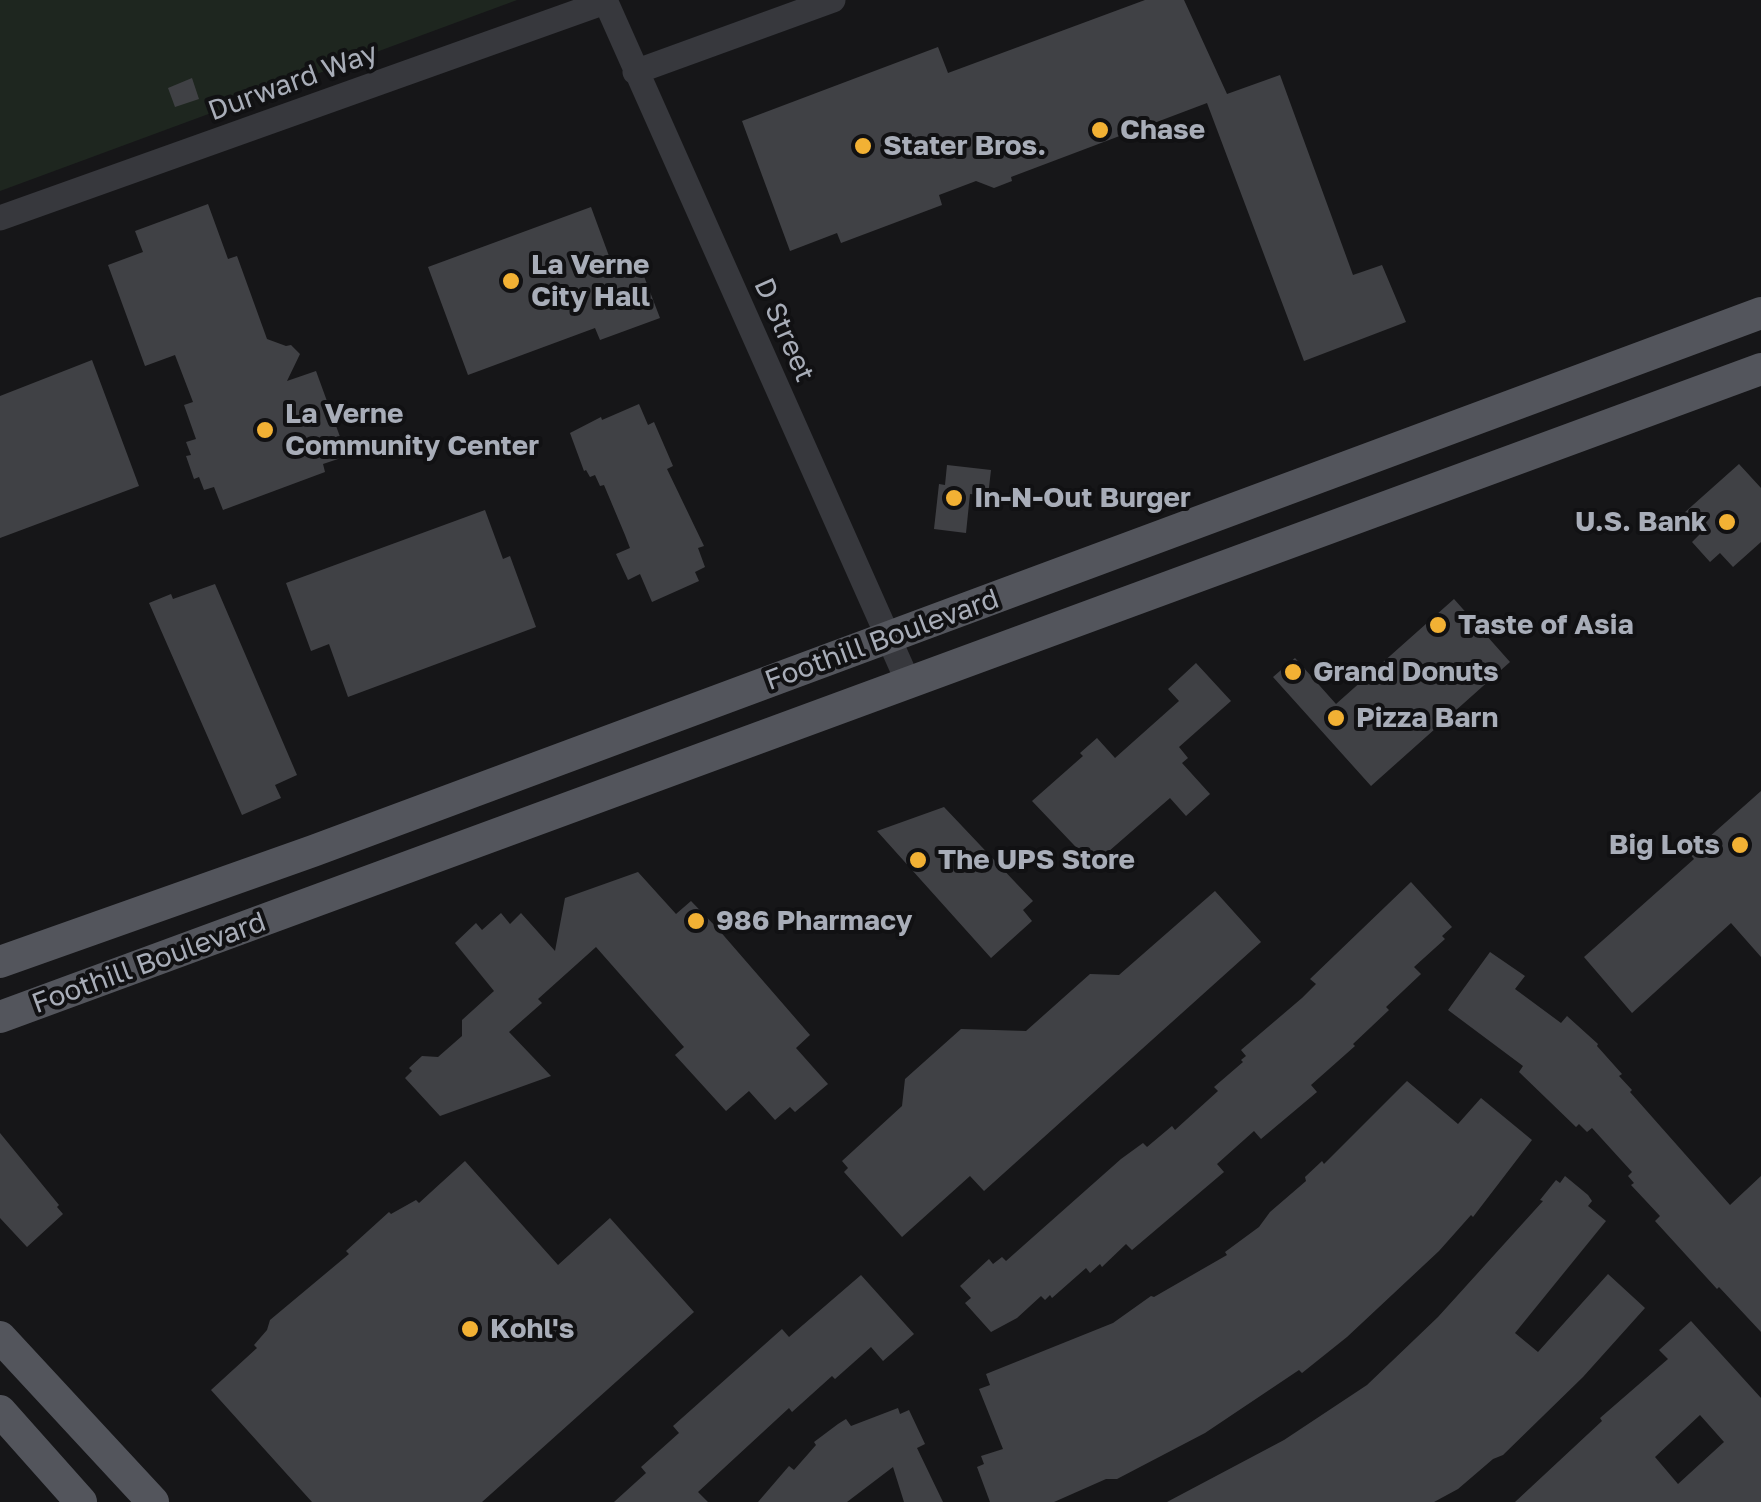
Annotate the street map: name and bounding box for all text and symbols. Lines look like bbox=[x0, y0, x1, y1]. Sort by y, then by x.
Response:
street label: Durward Way bbox=[204, 36, 382, 128]
place label: Chase bbox=[1120, 113, 1205, 147]
marker: Chase bbox=[1089, 119, 1111, 141]
place label: Stater Bros. bbox=[883, 129, 1046, 163]
marker: Stater Bros. bbox=[852, 135, 874, 157]
place label: La Verne City Hall bbox=[531, 248, 650, 314]
marker: La Verne City Hall bbox=[500, 270, 522, 292]
street label: D Street bbox=[746, 273, 822, 387]
place label: La Verne Community Center bbox=[285, 397, 539, 463]
marker: La Verne Community Center bbox=[254, 419, 276, 441]
place label: In-N-Out Burger bbox=[974, 481, 1191, 515]
marker: In-N-Out Burger bbox=[943, 487, 965, 509]
place label: U.S. Bank bbox=[1575, 505, 1707, 539]
marker: U.S. Bank bbox=[1716, 511, 1738, 533]
street label: Foothill Boulevard bbox=[761, 582, 1003, 698]
place label: Taste of Asia bbox=[1458, 608, 1634, 642]
marker: Taste of Asia bbox=[1427, 614, 1449, 636]
place label: Grand Donuts bbox=[1313, 655, 1499, 689]
marker: Grand Donuts bbox=[1282, 661, 1304, 683]
place label: Pizza Barn bbox=[1356, 701, 1498, 735]
marker: Pizza Barn bbox=[1325, 707, 1347, 729]
place label: Big Lots bbox=[1609, 828, 1720, 862]
marker: Big Lots bbox=[1729, 834, 1751, 856]
place label: The UPS Store bbox=[938, 843, 1135, 877]
marker: The UPS Store bbox=[907, 849, 929, 871]
place label: 986 Pharmacy bbox=[716, 904, 913, 938]
street label: Foothill Boulevard bbox=[28, 905, 270, 1021]
marker: 986 Pharmacy bbox=[685, 910, 707, 932]
place label: Kohl's bbox=[490, 1312, 574, 1346]
marker: Kohl's bbox=[459, 1318, 481, 1340]

